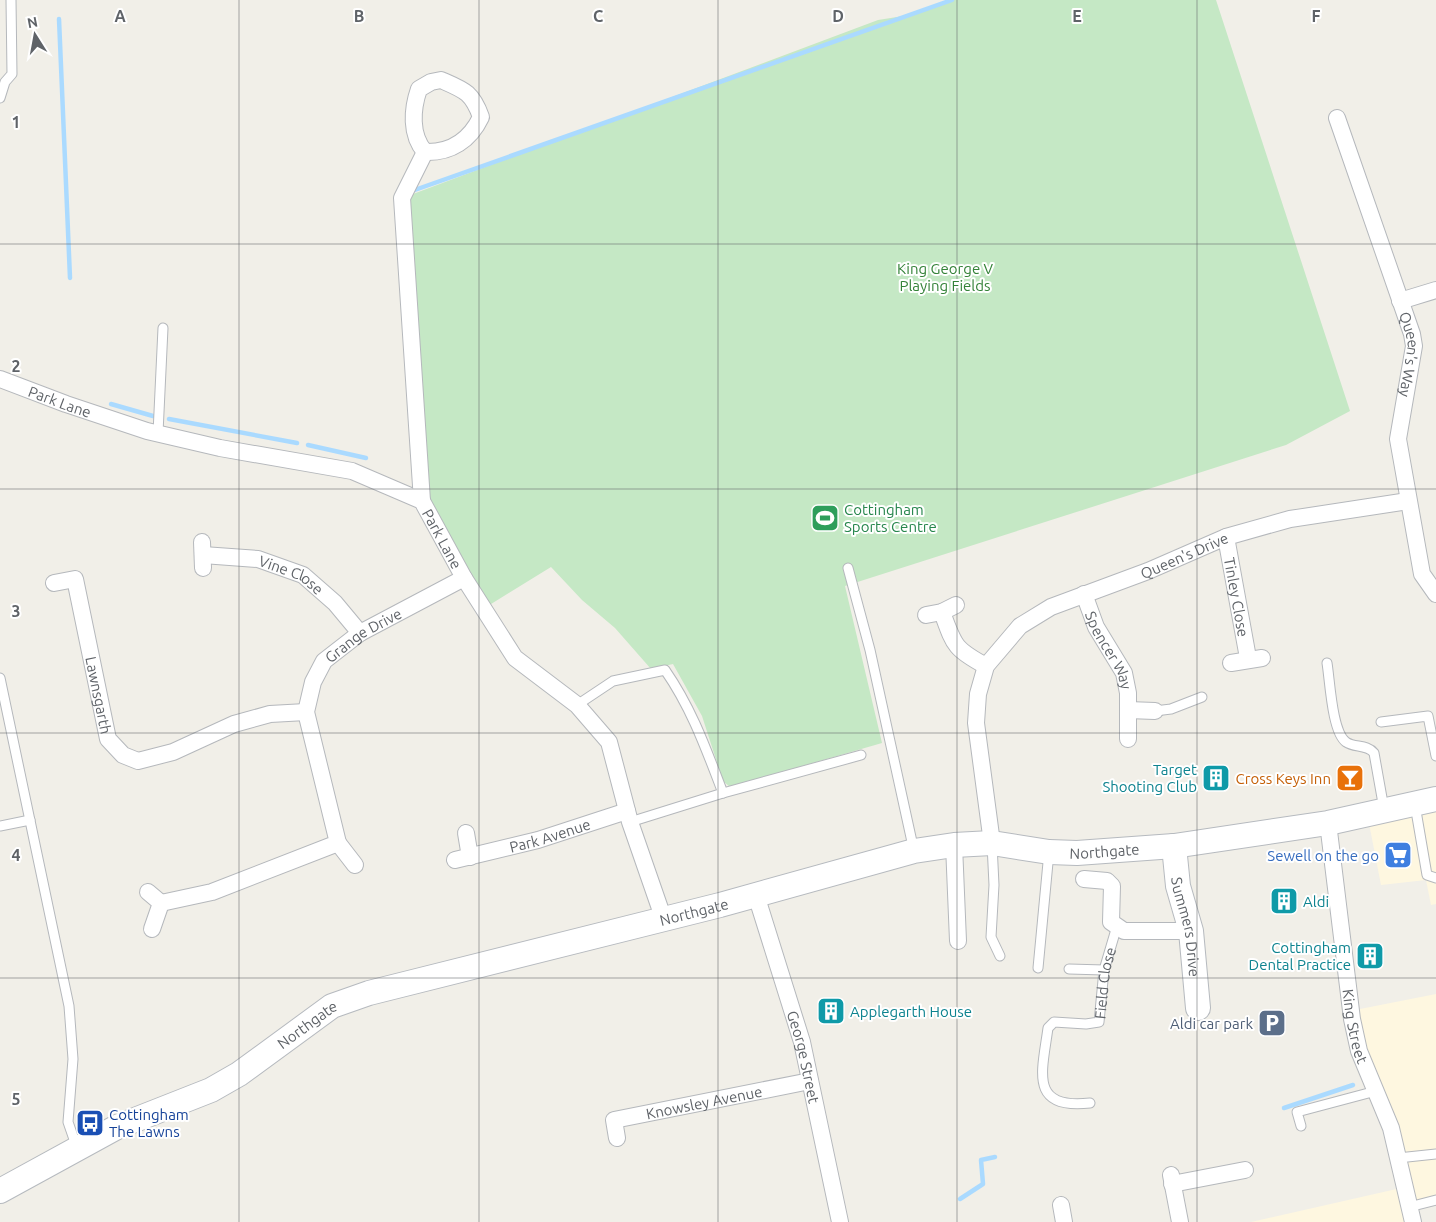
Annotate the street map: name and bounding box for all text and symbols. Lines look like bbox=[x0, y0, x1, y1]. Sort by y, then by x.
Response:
text: A bbox=[114, 7, 126, 25]
text: B bbox=[354, 7, 364, 25]
text: C bbox=[593, 7, 603, 25]
text: D bbox=[832, 7, 844, 25]
text: E bbox=[1072, 7, 1082, 25]
text: F bbox=[1312, 7, 1321, 25]
north arrow bbox=[10, 10, 60, 60]
text: N bbox=[26, 13, 39, 31]
text: 1 bbox=[11, 113, 21, 131]
park label: King George V Playing Fields bbox=[897, 260, 994, 294]
street label: Queen's Way bbox=[1396, 309, 1423, 398]
text: 2 bbox=[11, 357, 21, 375]
street label: Park Lane bbox=[26, 382, 94, 420]
place label: Cottingham Sports Centre bbox=[844, 501, 937, 535]
sports icon: Cottingham Sports Centre bbox=[810, 503, 840, 533]
street label: Park Lane bbox=[419, 506, 466, 572]
street label: Queen's Drive bbox=[1138, 529, 1231, 582]
street label: Vine Close bbox=[257, 551, 327, 597]
street label: Tinley Close bbox=[1221, 556, 1252, 638]
text: 3 bbox=[11, 602, 21, 620]
street label: Grange Drive bbox=[321, 604, 404, 666]
street label: Spencer Way bbox=[1082, 609, 1136, 691]
street label: Lawnsgarth bbox=[83, 655, 115, 735]
place label: Target Shooting Club bbox=[1102, 761, 1197, 795]
building icon: Target Shooting Club bbox=[1201, 763, 1231, 793]
bar icon: Cross Keys Inn bbox=[1335, 763, 1365, 793]
place label: Cross Keys Inn bbox=[1236, 770, 1331, 787]
street label: Park Avenue bbox=[508, 815, 592, 855]
street label: Northgate bbox=[1069, 840, 1140, 862]
supermarket icon: Sewell on the go bbox=[1383, 840, 1413, 870]
text: 4 bbox=[11, 846, 21, 864]
place label: Sewell on the go bbox=[1267, 847, 1379, 864]
street label: Summers Drive bbox=[1169, 876, 1204, 977]
building icon: Aldi bbox=[1269, 886, 1299, 916]
place label: Aldi bbox=[1303, 893, 1329, 910]
street label: Northgate bbox=[658, 895, 730, 928]
place label: Cottingham Dental Practice bbox=[1249, 939, 1351, 973]
building icon: Cottingham Dental Practice bbox=[1355, 941, 1385, 971]
street label: Field Close bbox=[1091, 945, 1119, 1020]
street label: King Street bbox=[1340, 988, 1372, 1066]
building icon: Applegarth House bbox=[816, 996, 846, 1026]
street label: Northgate bbox=[274, 997, 339, 1052]
place label: Applegarth House bbox=[850, 1003, 972, 1020]
street label: George Street bbox=[784, 1008, 823, 1105]
parking icon: Aldi car park bbox=[1257, 1008, 1287, 1038]
place label: Aldi car park bbox=[1170, 1015, 1253, 1032]
street label: Knowsley Avenue bbox=[644, 1082, 764, 1122]
text: 5 bbox=[11, 1090, 21, 1108]
place label: Cottingham The Lawns bbox=[109, 1106, 189, 1140]
bus stop icon: Cottingham The Lawns bbox=[75, 1108, 105, 1138]

